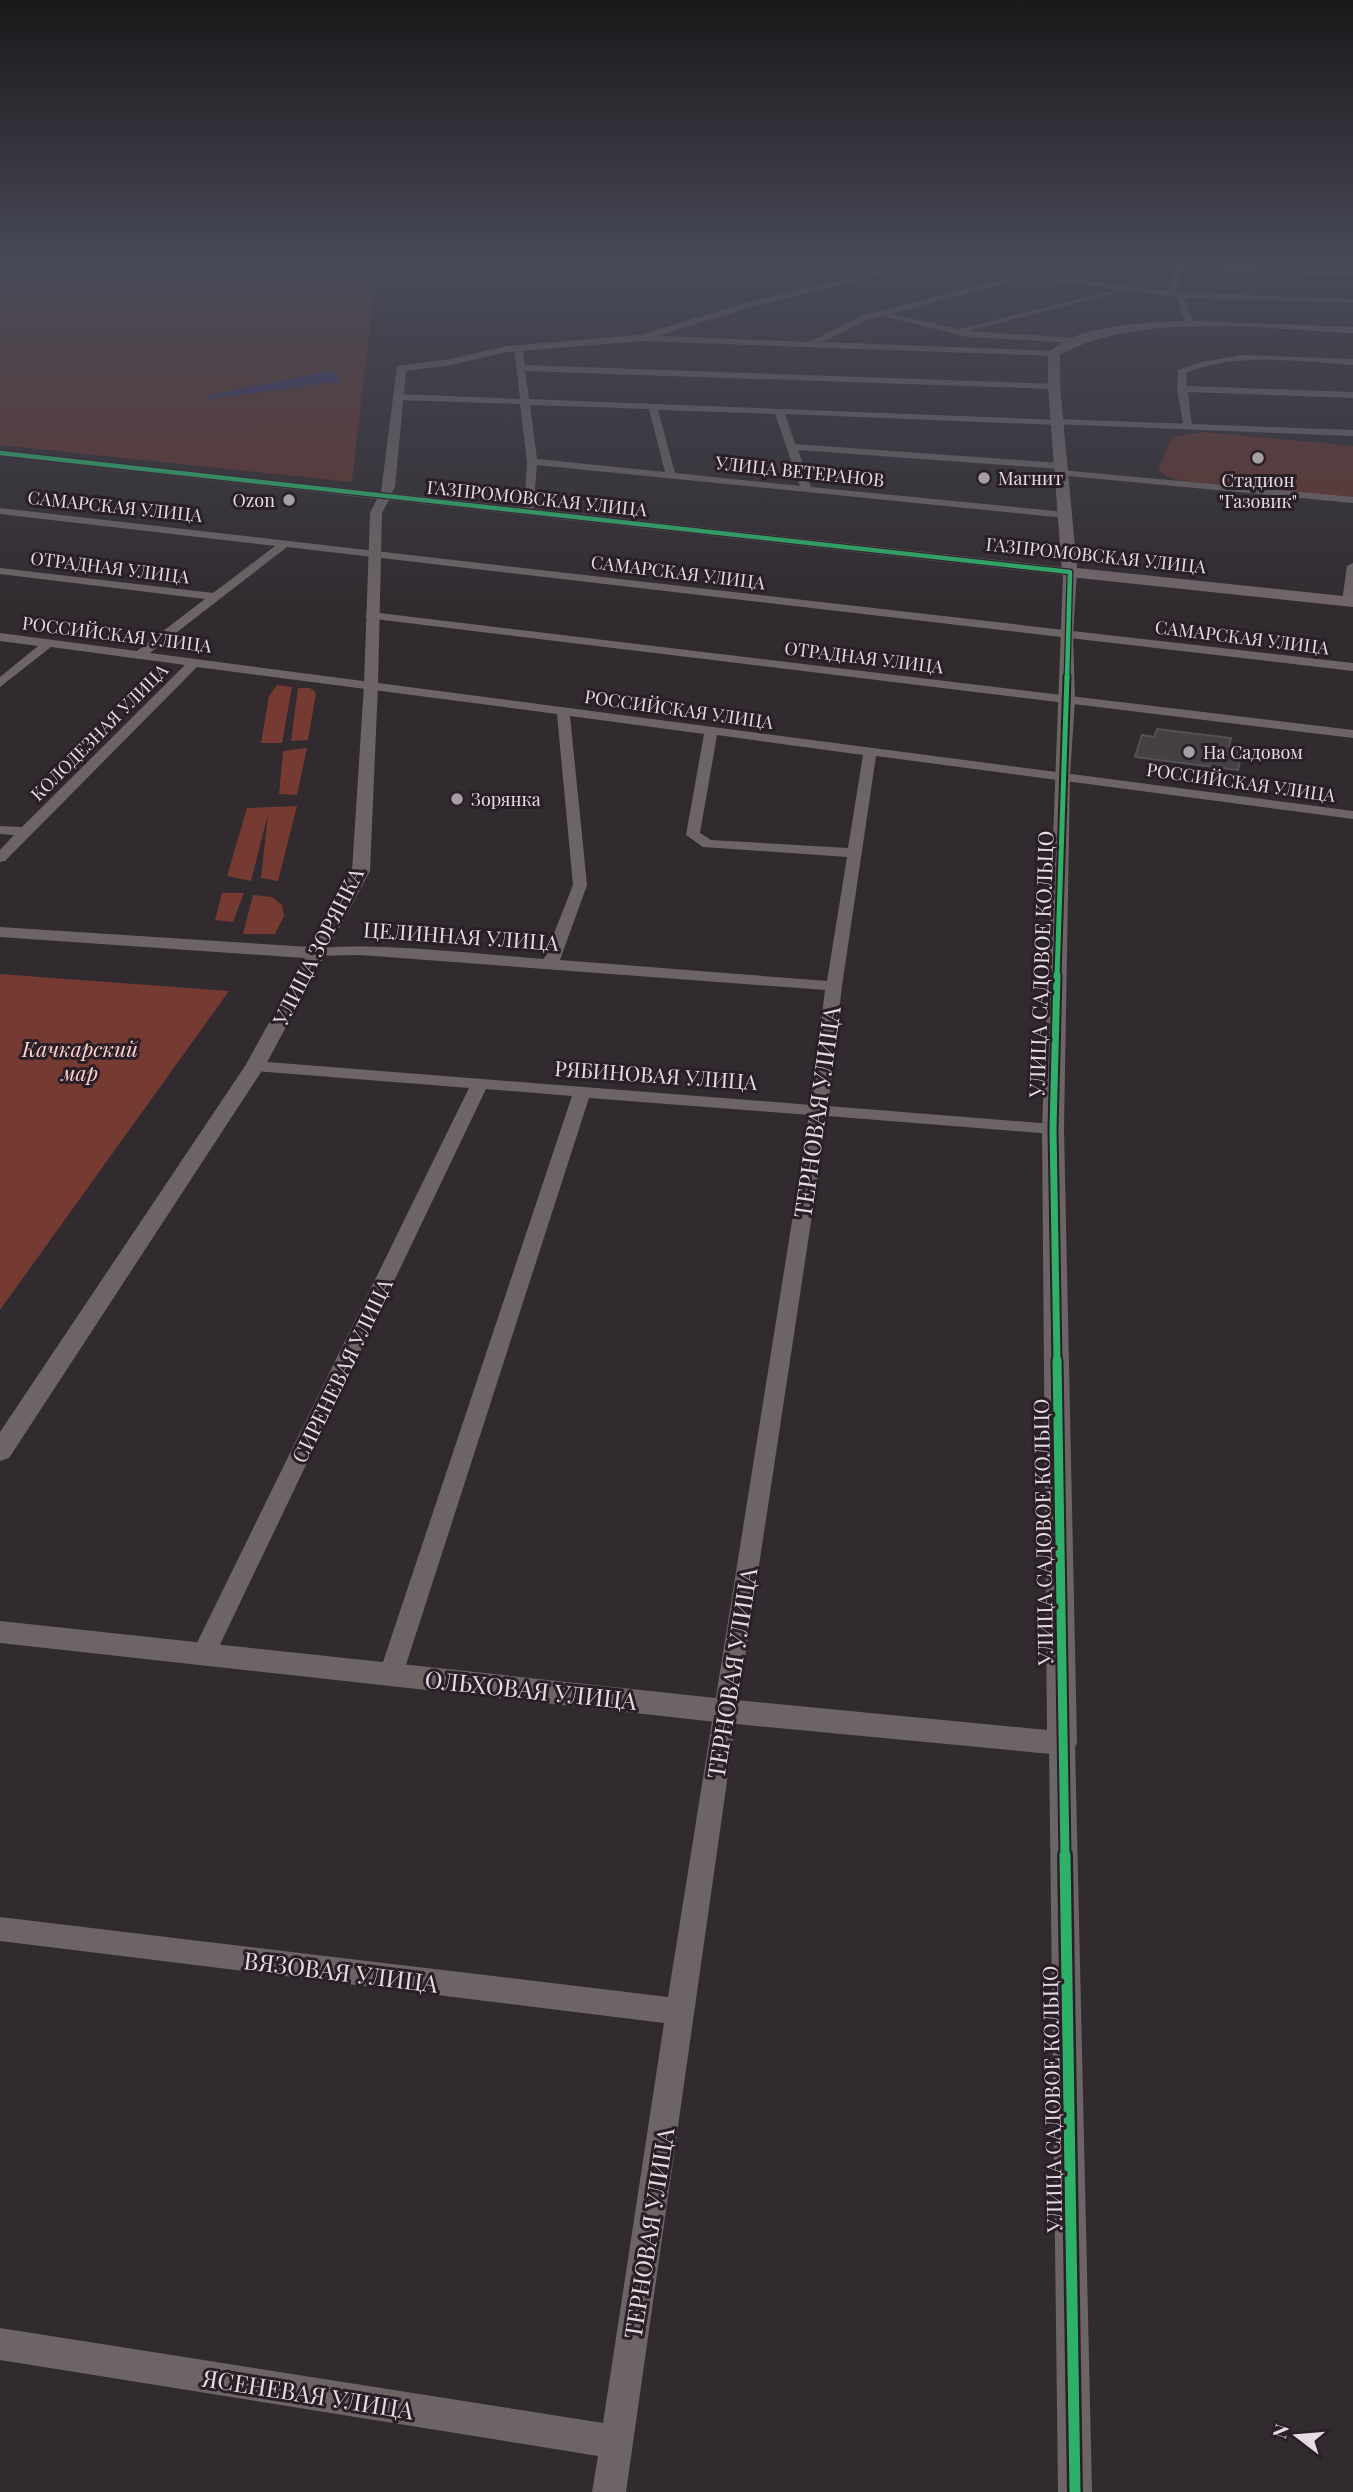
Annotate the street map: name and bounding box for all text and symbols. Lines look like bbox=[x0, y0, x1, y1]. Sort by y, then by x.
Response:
street label: УЛИЦА ВЕТЕРАНОВ bbox=[713, 450, 886, 492]
marker: Стадион "Газовик" bbox=[1250, 450, 1266, 466]
place label: Магнит bbox=[998, 466, 1063, 490]
place label: Стадион "Газовик" bbox=[1219, 468, 1297, 513]
marker: Магнит bbox=[976, 470, 992, 486]
street label: ГАЗПРОМОВСКАЯ УЛИЦА bbox=[426, 475, 649, 522]
street label: САМАРСКАЯ УЛИЦА bbox=[27, 485, 204, 527]
place label: Ozon bbox=[232, 488, 275, 512]
marker: Ozon bbox=[281, 492, 297, 508]
street label: ГАЗПРОМОВСКАЯ УЛИЦА bbox=[985, 532, 1208, 579]
street label: ОТРАДНАЯ УЛИЦА bbox=[29, 545, 192, 589]
street label: САМАРСКАЯ УЛИЦА bbox=[590, 549, 767, 595]
street label: РОССИЙСКАЯ УЛИЦА bbox=[21, 610, 214, 658]
street label: САМАРСКАЯ УЛИЦА bbox=[1154, 614, 1331, 660]
street label: ОТРАДНАЯ УЛИЦА bbox=[783, 635, 946, 679]
street label: КОЛОДЕЗНАЯ УЛИЦА bbox=[25, 658, 173, 806]
street label: РОССИЙСКАЯ УЛИЦА bbox=[583, 684, 776, 734]
place label: На Садовом bbox=[1203, 740, 1303, 764]
marker: На Садовом bbox=[1181, 744, 1197, 760]
street label: РОССИЙСКАЯ УЛИЦА bbox=[1145, 757, 1338, 807]
place label: Зорянка bbox=[471, 787, 541, 811]
marker: Зорянка bbox=[449, 791, 465, 807]
street label: УЛИЦА САДОВОЕ КОЛЬЦО bbox=[1021, 830, 1059, 1099]
street label: УЛИЦА ЗОРЯНКА bbox=[265, 862, 369, 1031]
street label: ЦЕЛИННАЯ УЛИЦА bbox=[362, 914, 560, 956]
street label: ТЕРНОВАЯ УЛИЦА bbox=[785, 1003, 847, 1220]
park label: Качкарский мар bbox=[21, 1034, 139, 1086]
street label: РЯБИНОВАЯ УЛИЦА bbox=[554, 1053, 759, 1095]
street label: СИРЕНЕВАЯ УЛИЦА bbox=[284, 1272, 398, 1467]
street label: УЛИЦА САДОВОЕ КОЛЬЦО bbox=[1026, 1398, 1058, 1667]
street label: ТЕРНОВАЯ УЛИЦА bbox=[699, 1564, 764, 1781]
street label: ОЛЬХОВАЯ УЛИЦА bbox=[423, 1662, 639, 1716]
street label: ВЯЗОВАЯ УЛИЦА bbox=[242, 1943, 441, 1999]
street label: УЛИЦА САДОВОЕ КОЛЬЦО bbox=[1035, 1965, 1067, 2234]
street label: ТЕРНОВАЯ УЛИЦА bbox=[616, 2124, 681, 2341]
street label: ЯСЕНЕВАЯ УЛИЦА bbox=[199, 2360, 417, 2426]
north arrow bbox=[1262, 2401, 1332, 2471]
text: N bbox=[1265, 2421, 1294, 2441]

